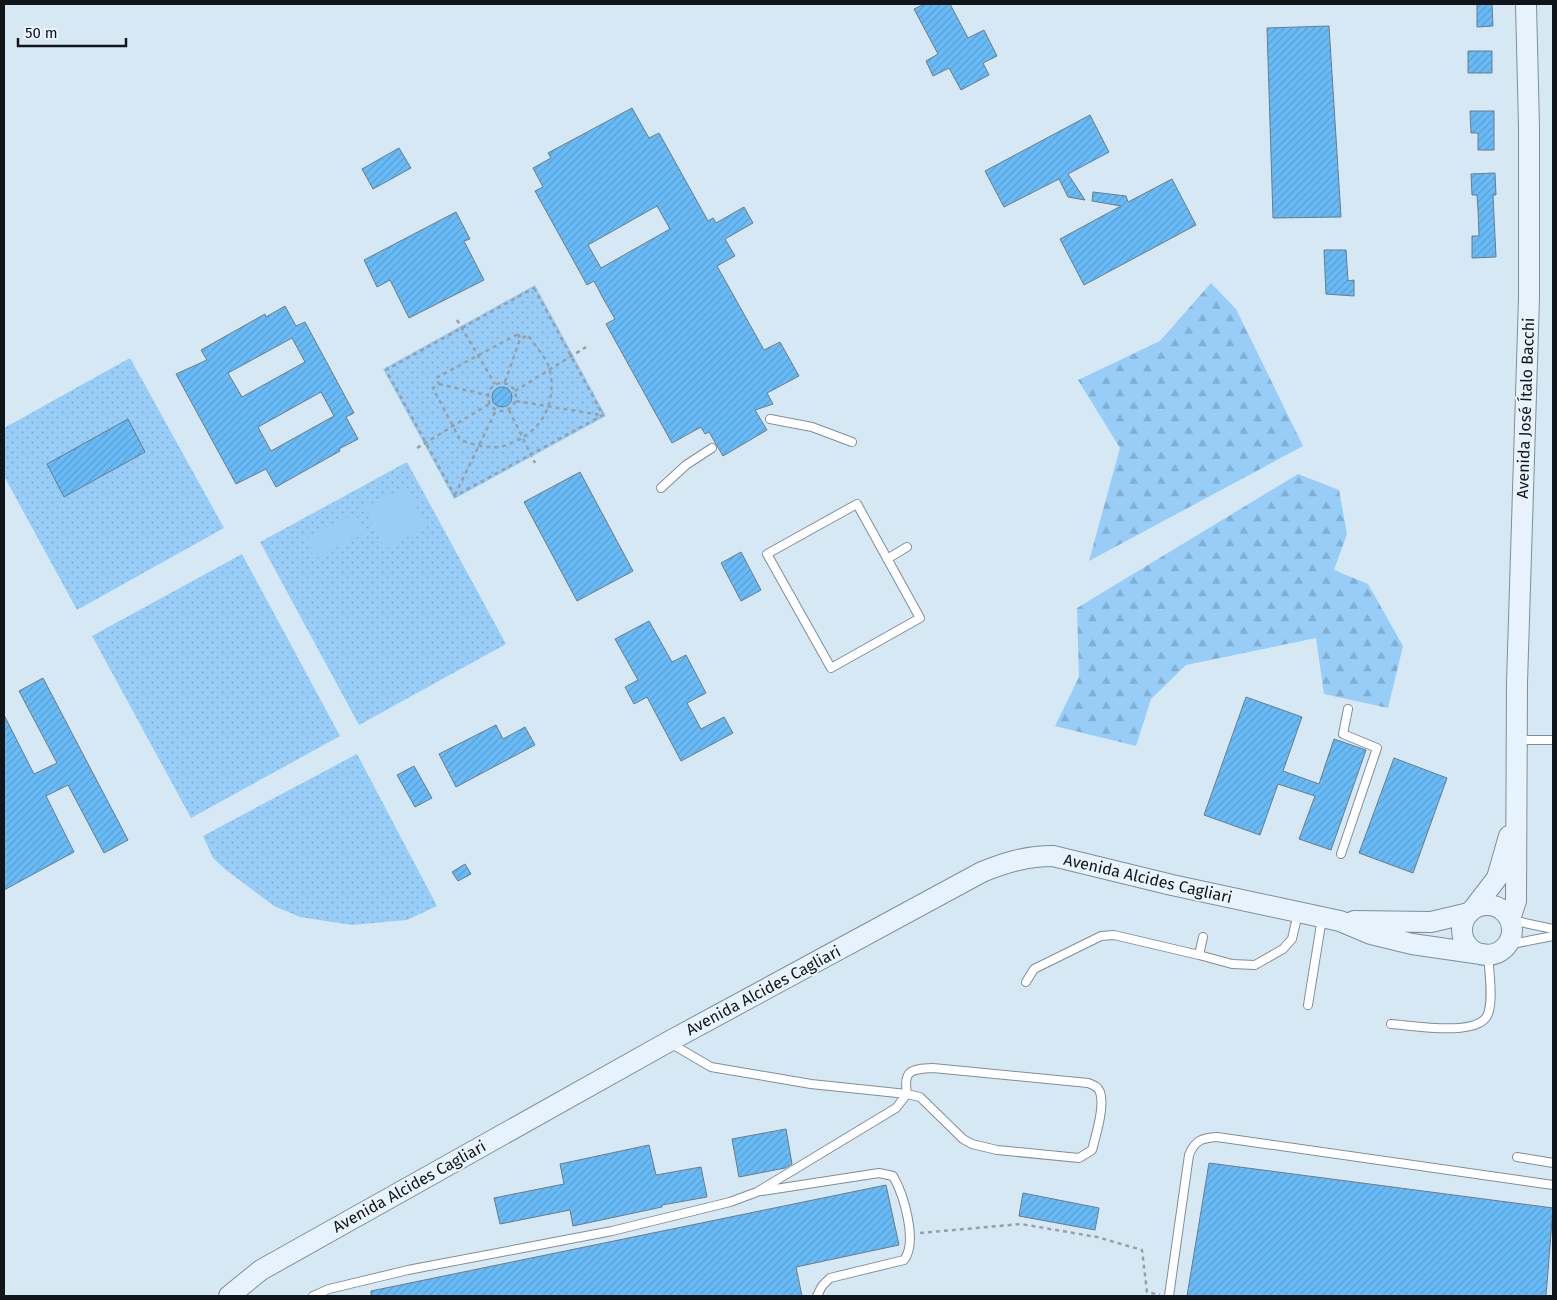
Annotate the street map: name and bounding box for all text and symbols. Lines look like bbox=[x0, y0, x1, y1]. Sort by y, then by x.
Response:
scale bar bbox=[18, 15, 125, 47]
text: 50 m bbox=[25, 24, 58, 42]
street label: Avenida José Ítalo Bacchi bbox=[1512, 317, 1538, 499]
street label: Avenida Alcides Cagliari bbox=[1062, 850, 1234, 907]
street label: Avenida Alcides Cagliari bbox=[683, 942, 844, 1039]
street label: Avenida Alcides Cagliari bbox=[329, 1136, 489, 1237]

